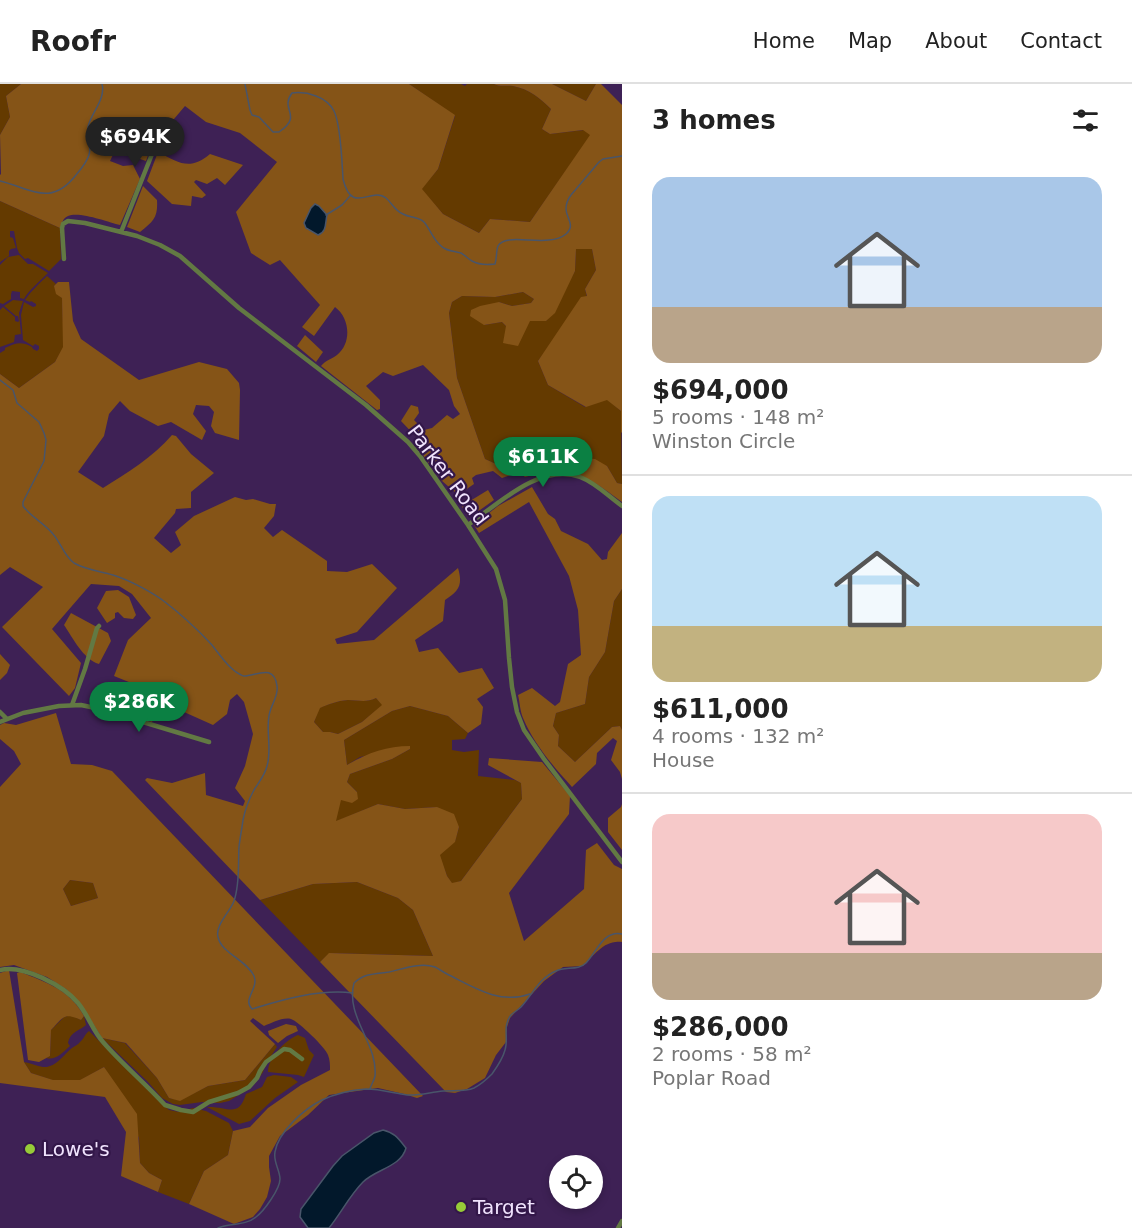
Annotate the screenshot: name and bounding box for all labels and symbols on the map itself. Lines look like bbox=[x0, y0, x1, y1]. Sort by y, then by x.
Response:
pin: $694K bbox=[93, 117, 177, 168]
street label: Parker Road bbox=[402, 420, 494, 530]
pin: $611K bbox=[501, 437, 585, 488]
pin: $286K bbox=[97, 682, 181, 733]
place label: Lowe's bbox=[42, 1137, 110, 1161]
marker: Lowe's bbox=[23, 1142, 37, 1156]
place label: Target bbox=[472, 1195, 535, 1219]
marker: Target bbox=[454, 1200, 468, 1214]

